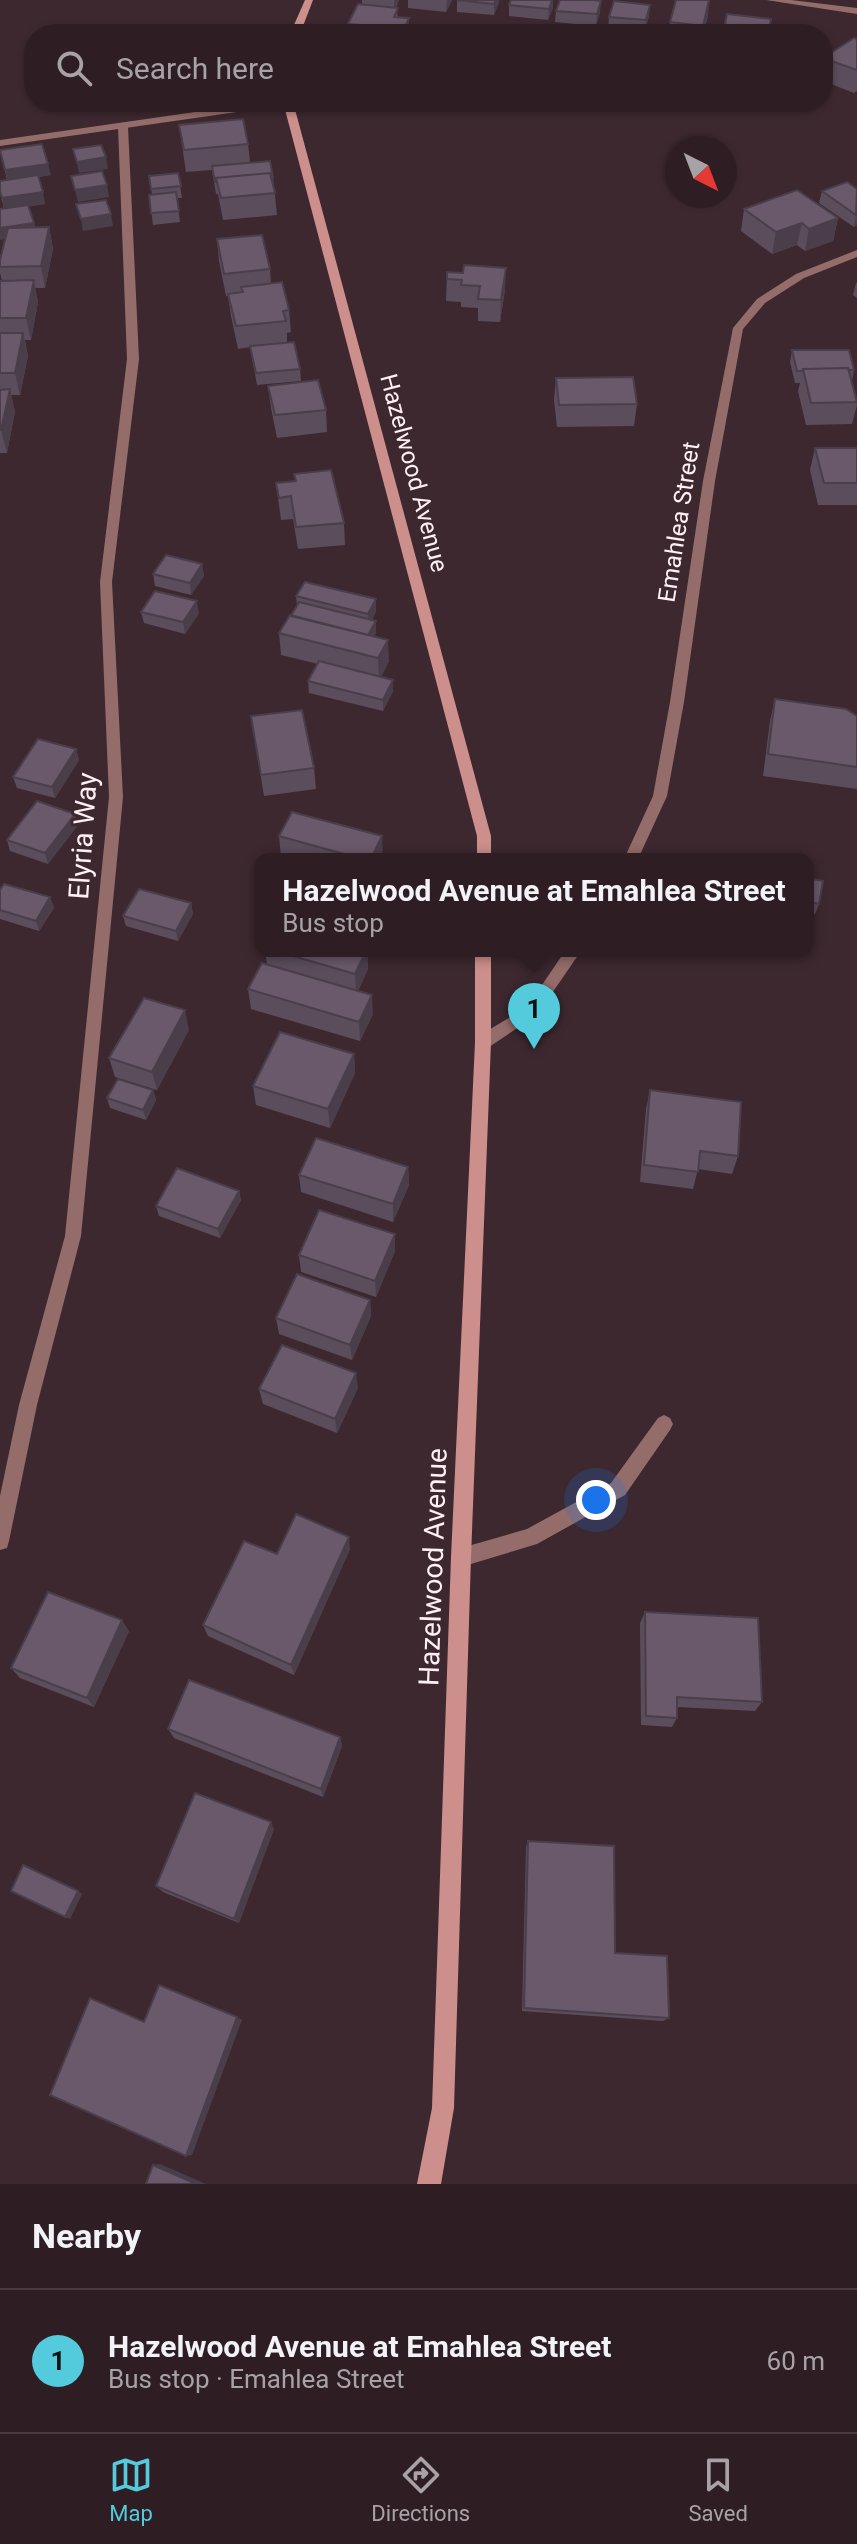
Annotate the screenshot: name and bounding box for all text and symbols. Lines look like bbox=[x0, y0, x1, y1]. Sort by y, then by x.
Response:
search box bbox=[24, 24, 833, 112]
icon: search bbox=[52, 46, 96, 90]
text: Search here bbox=[116, 51, 274, 86]
north arrow bbox=[665, 136, 737, 208]
street label: Hazelwood Avenue bbox=[374, 371, 454, 575]
street label: Emahlea Street bbox=[653, 440, 706, 604]
street label: Elyria Way bbox=[62, 771, 104, 901]
popup bbox=[254, 853, 814, 957]
text: Hazelwood Avenue at Emahlea Street bbox=[282, 873, 786, 908]
text: Bus stop bbox=[282, 908, 384, 938]
pin: 1 bbox=[508, 983, 560, 1049]
street label: Hazelwood Avenue bbox=[412, 1448, 454, 1686]
your location bbox=[576, 1480, 616, 1520]
text: Nearby bbox=[32, 2216, 141, 2256]
text: Hazelwood Avenue at Emahlea Street bbox=[108, 2329, 611, 2364]
text: 1 bbox=[51, 2346, 65, 2376]
text: 60 m bbox=[767, 2346, 825, 2376]
text: Bus stop · Emahlea Street bbox=[108, 2364, 405, 2394]
tab: Map bbox=[109, 2453, 153, 2526]
tab: Directions bbox=[371, 2453, 470, 2526]
tab: Saved bbox=[688, 2453, 748, 2526]

